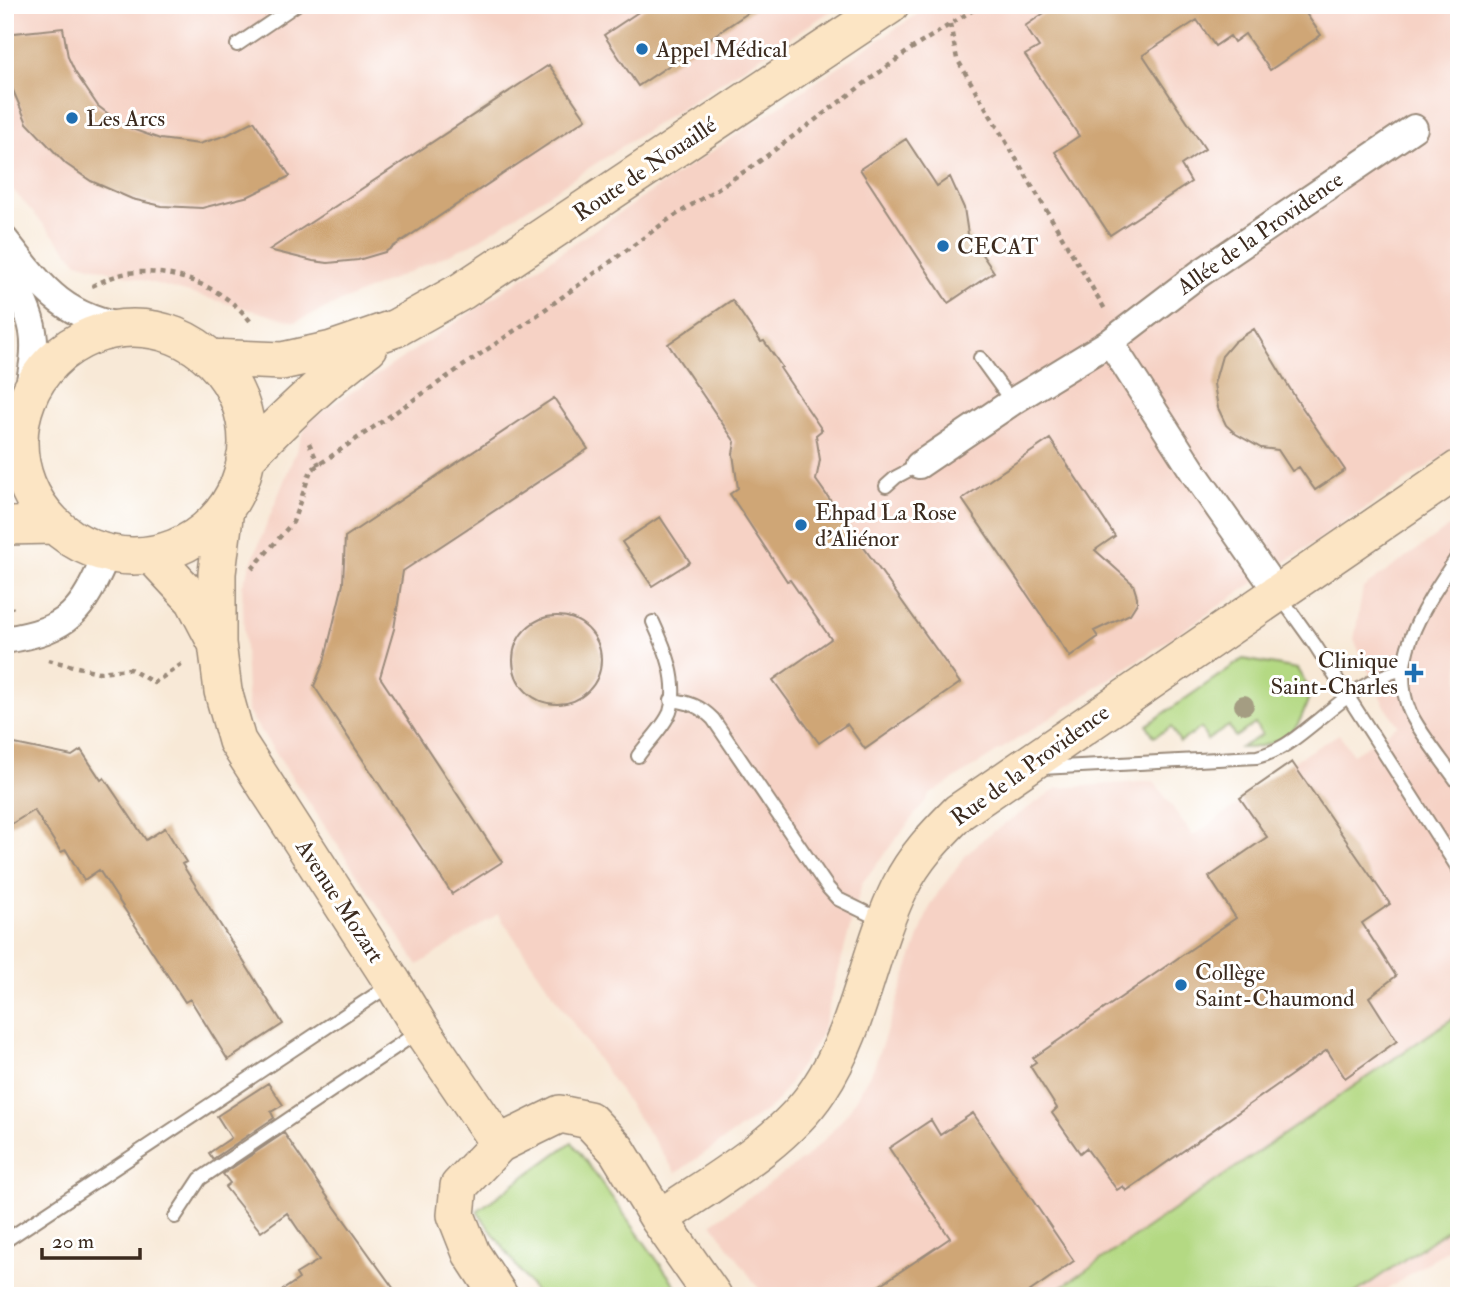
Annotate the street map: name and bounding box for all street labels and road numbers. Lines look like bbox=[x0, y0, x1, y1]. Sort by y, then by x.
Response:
street label: Route de Nouaillé bbox=[568, 110, 723, 228]
street label: Allée de la Providence bbox=[1170, 165, 1349, 302]
street label: Rue de la Providence bbox=[945, 698, 1115, 832]
street label: Avenue Mozart bbox=[289, 833, 391, 968]

